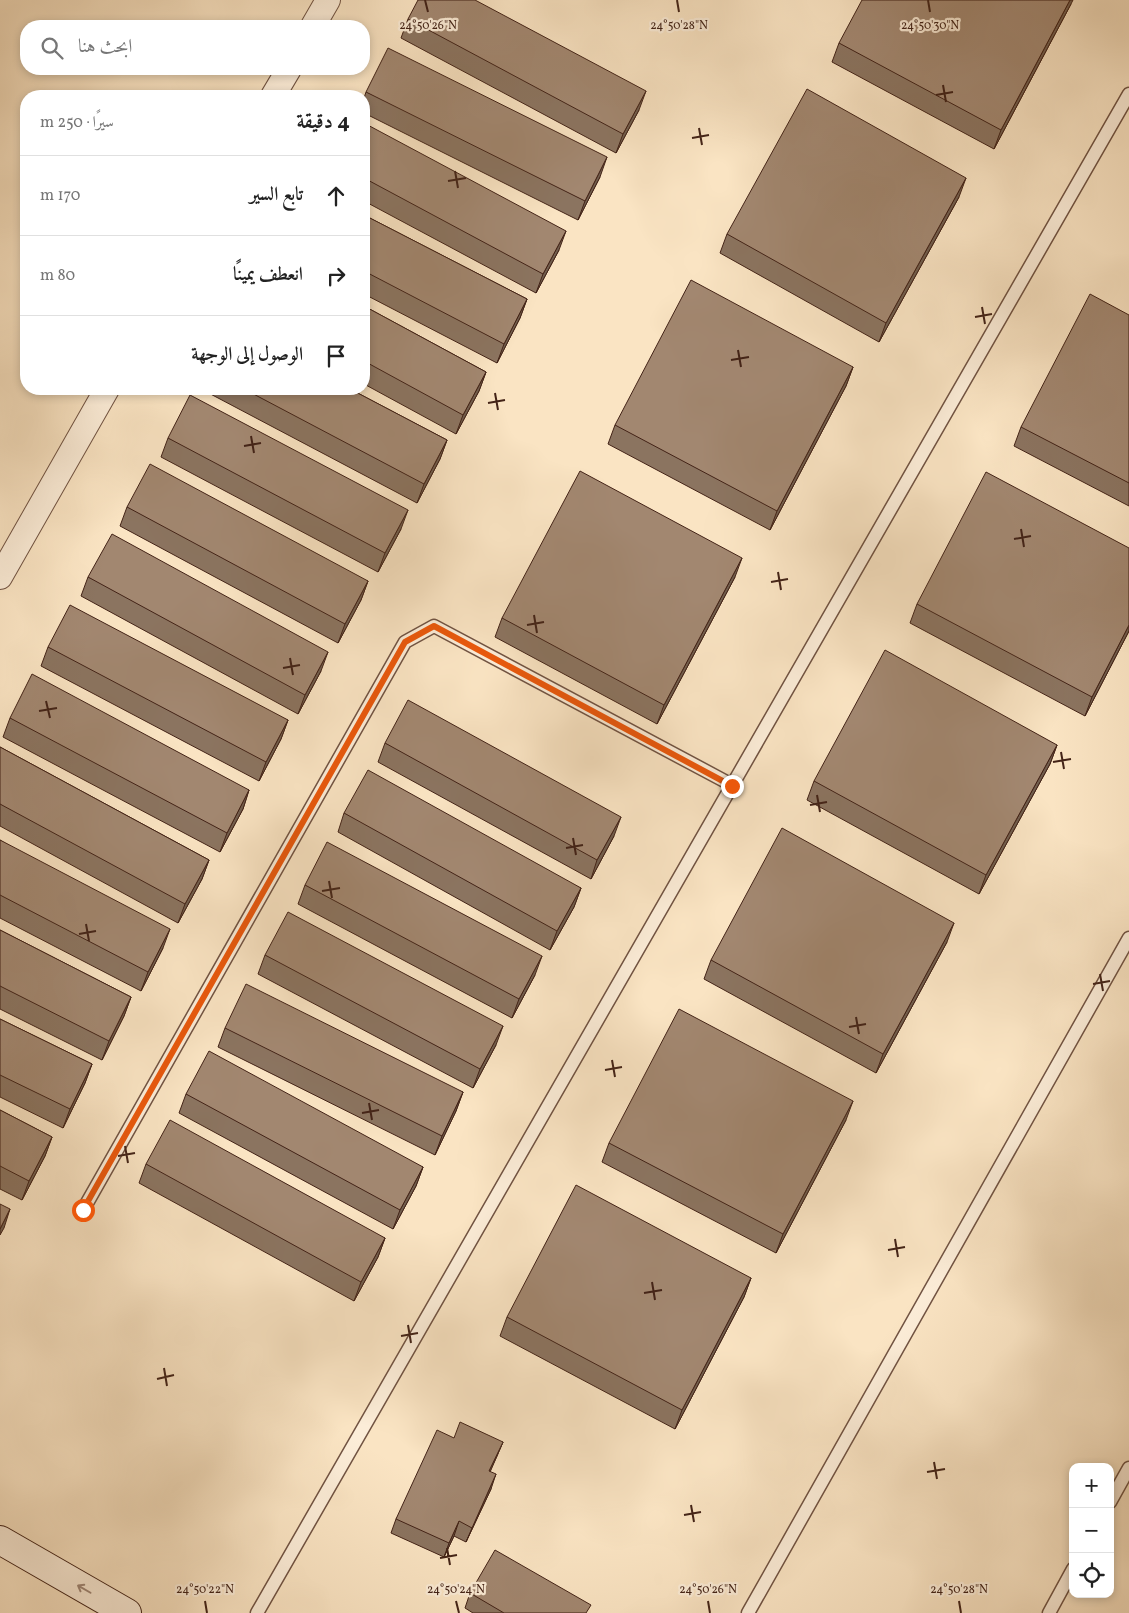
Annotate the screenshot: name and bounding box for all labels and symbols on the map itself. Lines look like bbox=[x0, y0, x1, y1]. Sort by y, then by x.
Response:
text: 24°50'26"N bbox=[399, 18, 457, 34]
text: 24°50'28"N bbox=[650, 18, 708, 34]
text: 24°50'30"N bbox=[901, 18, 959, 34]
route end bbox=[721, 775, 744, 798]
route start bbox=[72, 1199, 95, 1222]
text: 24°50'22"N bbox=[176, 1582, 234, 1598]
text: 24°50'24"N bbox=[427, 1582, 485, 1598]
text: 24°50'26"N bbox=[679, 1582, 737, 1598]
text: 24°50'28"N bbox=[930, 1582, 988, 1598]
one-way arrow bbox=[78, 1583, 92, 1593]

